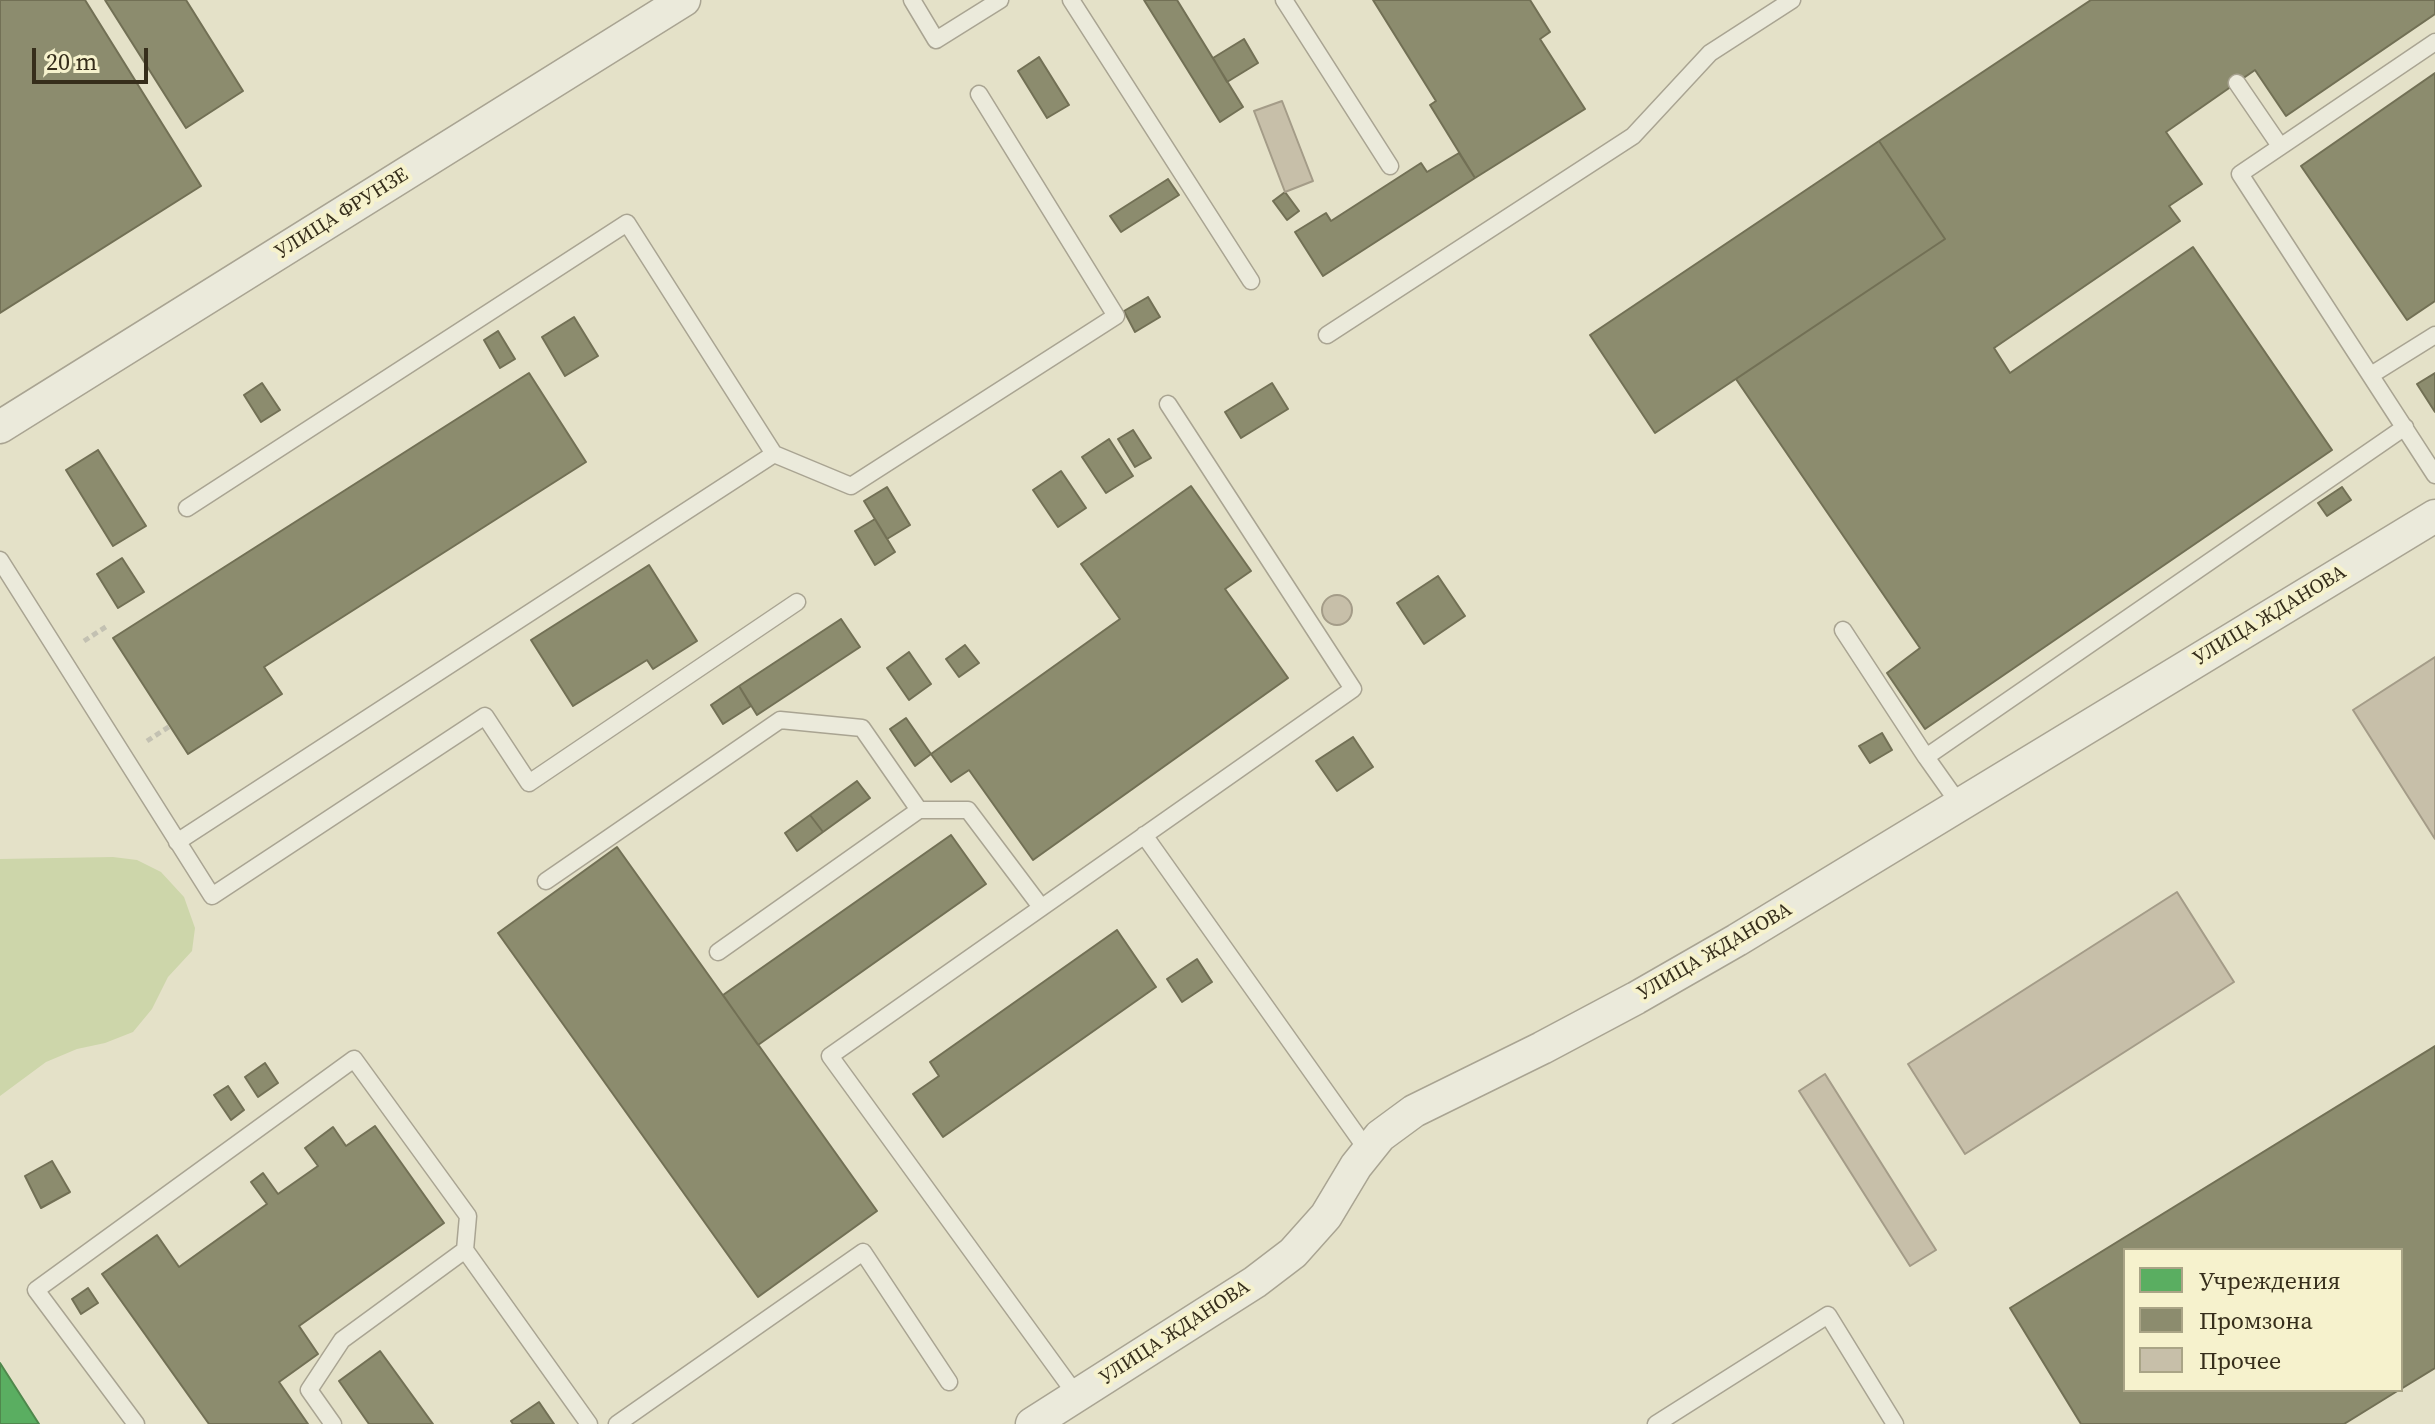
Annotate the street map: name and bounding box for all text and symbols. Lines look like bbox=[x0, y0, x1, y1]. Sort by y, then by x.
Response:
scale bar bbox=[36, 32, 152, 82]
text: 20 m bbox=[46, 45, 97, 78]
street label: УЛИЦА ФРУНЗЕ bbox=[271, 163, 413, 265]
street label: УЛИЦА ЖДАНОВА bbox=[2189, 561, 2351, 671]
street label: УЛИЦА ЖДАНОВА bbox=[1634, 898, 1796, 1006]
legend bbox=[2123, 1248, 2403, 1392]
text: Учреждения bbox=[2199, 1264, 2340, 1297]
street label: УЛИЦА ЖДАНОВА bbox=[1095, 1275, 1255, 1391]
text: Промзона bbox=[2199, 1304, 2313, 1337]
text: Прочее bbox=[2199, 1344, 2281, 1377]

